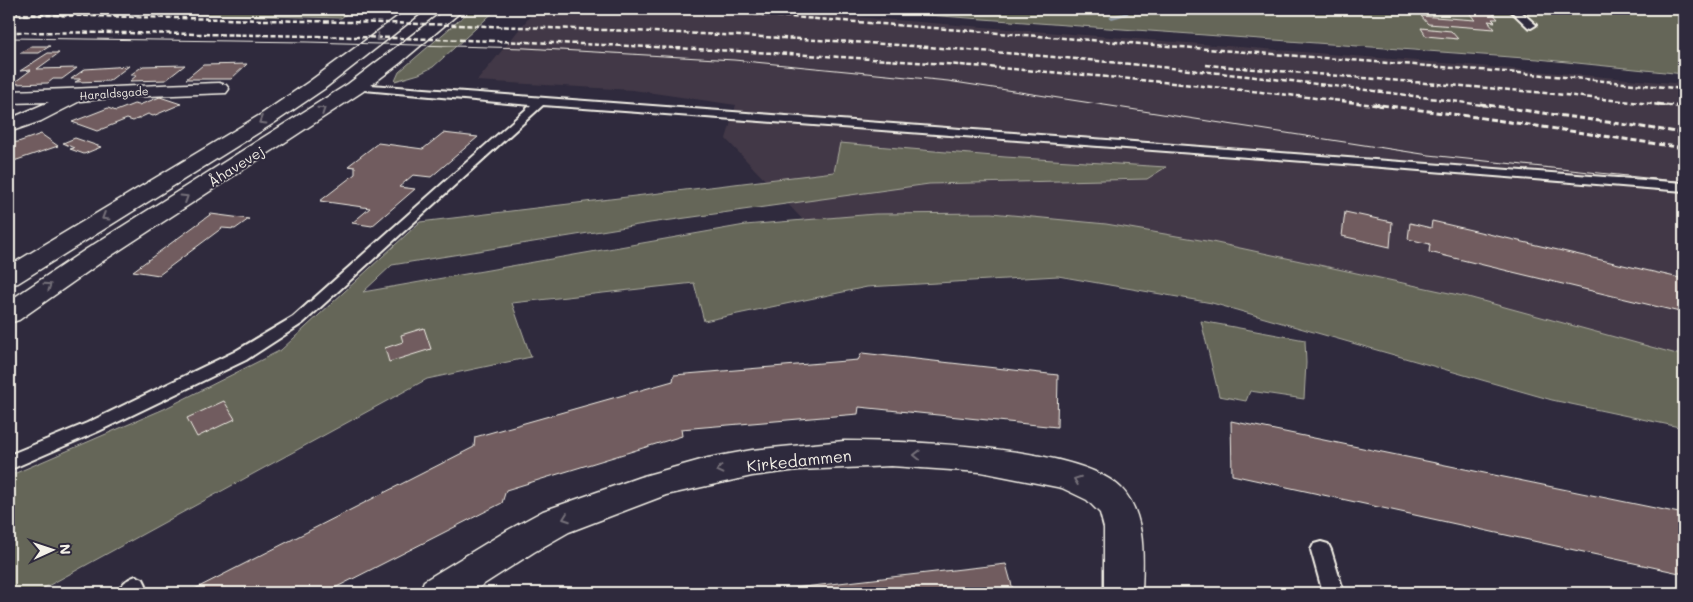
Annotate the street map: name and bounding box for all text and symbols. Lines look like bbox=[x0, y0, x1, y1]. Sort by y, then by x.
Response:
one-way arrow bbox=[376, 33, 385, 41]
street label: Haraldsgade bbox=[79, 83, 149, 103]
one-way arrow bbox=[317, 107, 326, 117]
one-way arrow bbox=[258, 115, 267, 125]
street label: Åhavevej bbox=[204, 141, 268, 191]
one-way arrow bbox=[180, 194, 189, 204]
one-way arrow bbox=[101, 211, 110, 220]
one-way arrow bbox=[43, 283, 52, 292]
street label: Kirkedammen bbox=[745, 444, 853, 476]
one-way arrow bbox=[912, 450, 920, 460]
one-way arrow bbox=[716, 464, 725, 475]
one-way arrow bbox=[1073, 475, 1082, 486]
one-way arrow bbox=[562, 512, 571, 522]
north arrow bbox=[28, 524, 78, 574]
text: N bbox=[56, 543, 75, 555]

